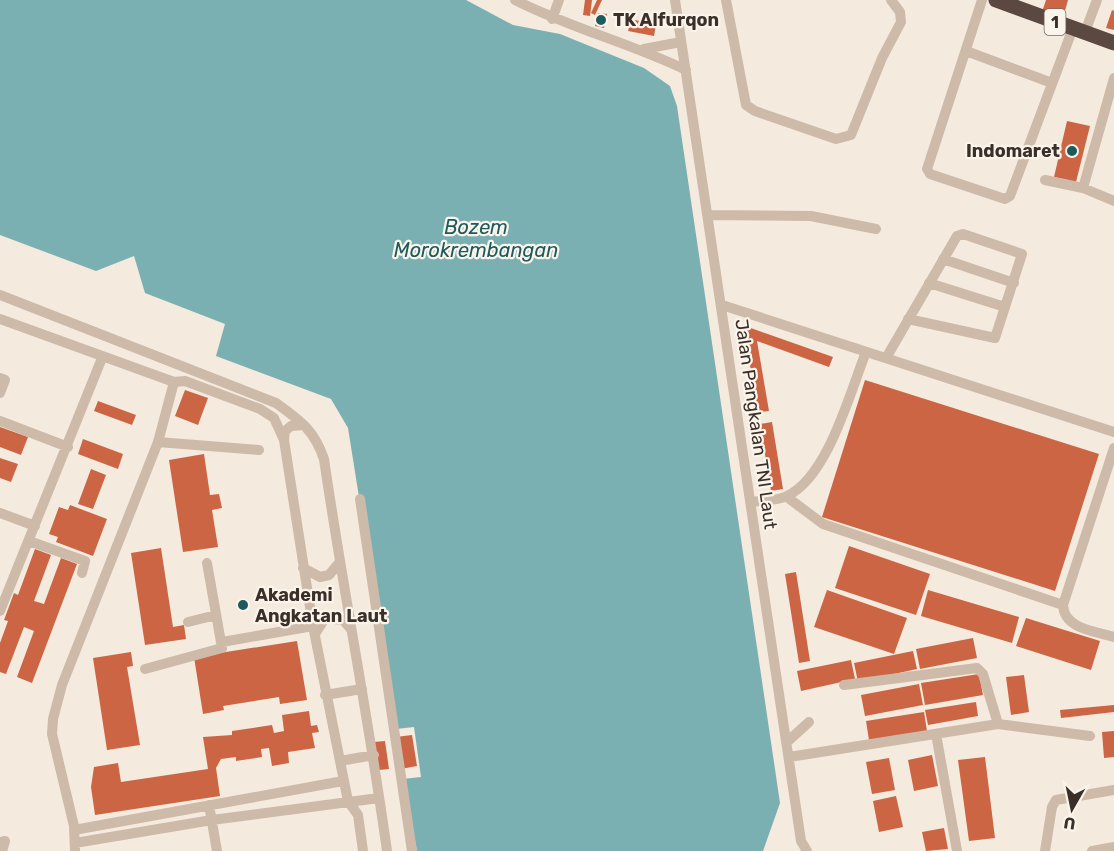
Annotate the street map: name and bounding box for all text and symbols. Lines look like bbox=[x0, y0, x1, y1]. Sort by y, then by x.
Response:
place label: TK Alfurqon bbox=[613, 9, 719, 31]
road number: 1 bbox=[1044, 9, 1066, 35]
marker: TK Alfurqon bbox=[594, 13, 608, 27]
place label: Indomaret bbox=[966, 140, 1060, 162]
marker: Indomaret bbox=[1065, 144, 1079, 158]
water label: Bozem Morokrembangan bbox=[394, 215, 558, 262]
street label: Jalan Pangkalan TNI Laut bbox=[730, 317, 782, 531]
place label: Akademi Angkatan Laut bbox=[255, 584, 388, 627]
marker: Akademi Angkatan Laut bbox=[236, 598, 250, 612]
north arrow bbox=[1042, 779, 1102, 839]
text: U bbox=[1063, 813, 1077, 834]

